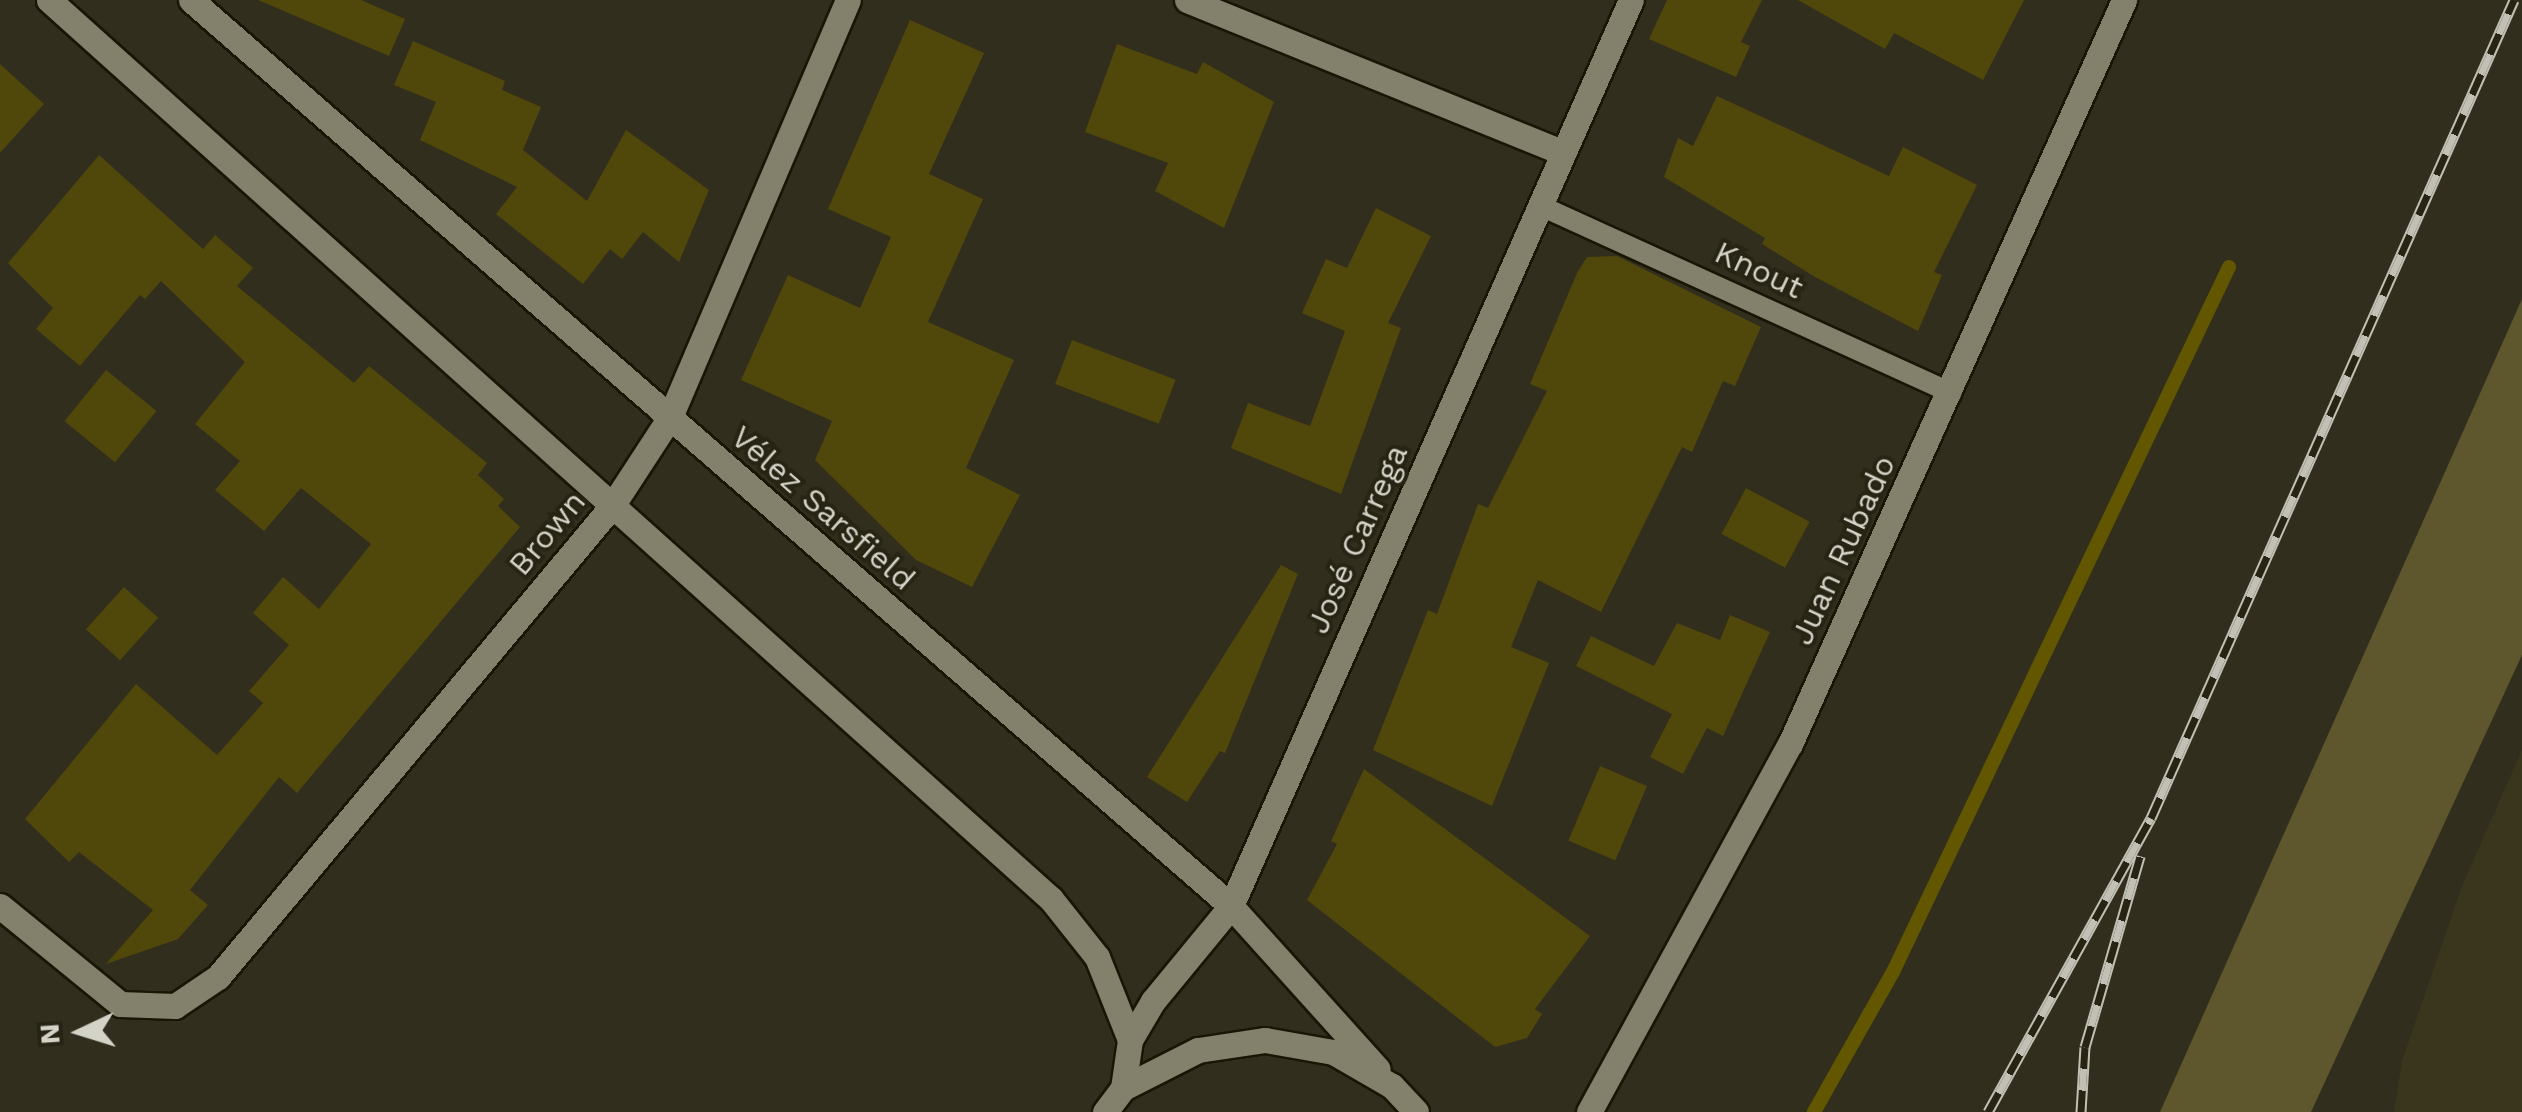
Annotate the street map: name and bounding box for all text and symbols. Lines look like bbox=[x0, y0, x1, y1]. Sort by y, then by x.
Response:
street label: Knout bbox=[1709, 233, 1809, 307]
street label: Vélez Sarsfield bbox=[723, 418, 923, 598]
street label: José Carrega bbox=[1298, 439, 1416, 639]
street label: Juan Rubado bbox=[1782, 449, 1904, 651]
street label: Brown bbox=[501, 483, 593, 583]
north arrow bbox=[30, 982, 130, 1082]
text: N bbox=[32, 1023, 67, 1046]

